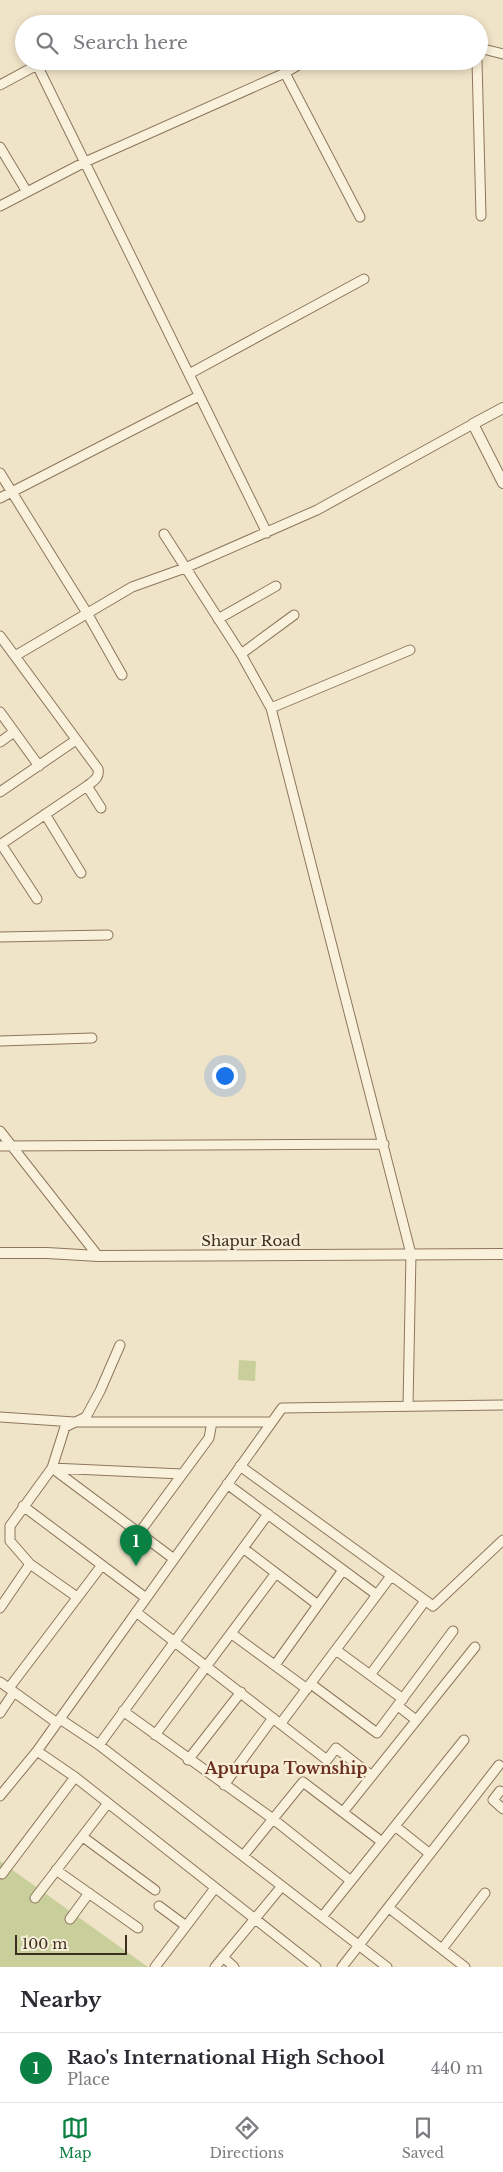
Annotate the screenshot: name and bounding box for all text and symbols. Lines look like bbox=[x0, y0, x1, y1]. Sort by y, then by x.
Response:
search box bbox=[15, 15, 488, 70]
icon: search bbox=[33, 29, 61, 57]
text: Search here bbox=[73, 31, 188, 54]
your location bbox=[212, 1063, 238, 1089]
street label: Shapur Road bbox=[201, 1231, 301, 1250]
pin: 1 bbox=[120, 1525, 152, 1566]
district label: Apurupa Township bbox=[204, 1758, 367, 1778]
scale bar bbox=[15, 1932, 128, 1955]
text: 100 m bbox=[22, 1935, 67, 1953]
text: Nearby bbox=[20, 1987, 101, 2013]
text: Rao's International High School bbox=[67, 2046, 385, 2069]
text: 1 bbox=[33, 2058, 39, 2078]
text: 440 m bbox=[431, 2058, 483, 2078]
text: Place bbox=[67, 2069, 110, 2089]
tab: Map bbox=[59, 2114, 92, 2162]
tab: Directions bbox=[209, 2114, 284, 2162]
tab: Saved bbox=[402, 2114, 444, 2162]

